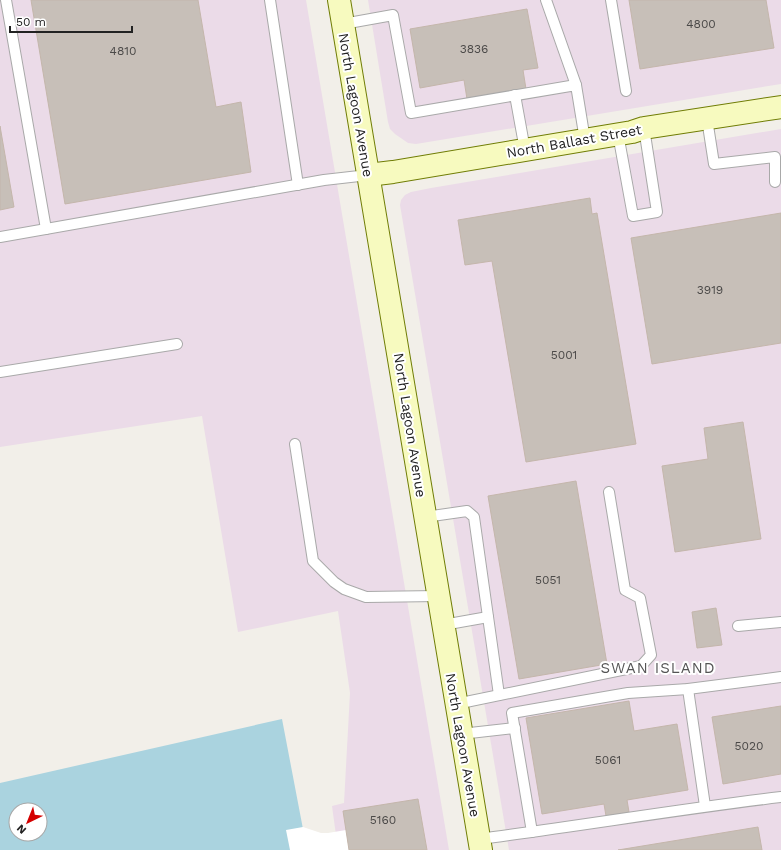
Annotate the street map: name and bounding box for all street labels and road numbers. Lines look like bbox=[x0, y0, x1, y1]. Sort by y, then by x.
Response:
street label: North Lagoon Avenue bbox=[335, 32, 377, 178]
street label: North Ballast Street bbox=[505, 121, 643, 161]
street label: North Lagoon Avenue bbox=[391, 352, 429, 498]
street label: North Lagoon Avenue bbox=[442, 672, 484, 818]

